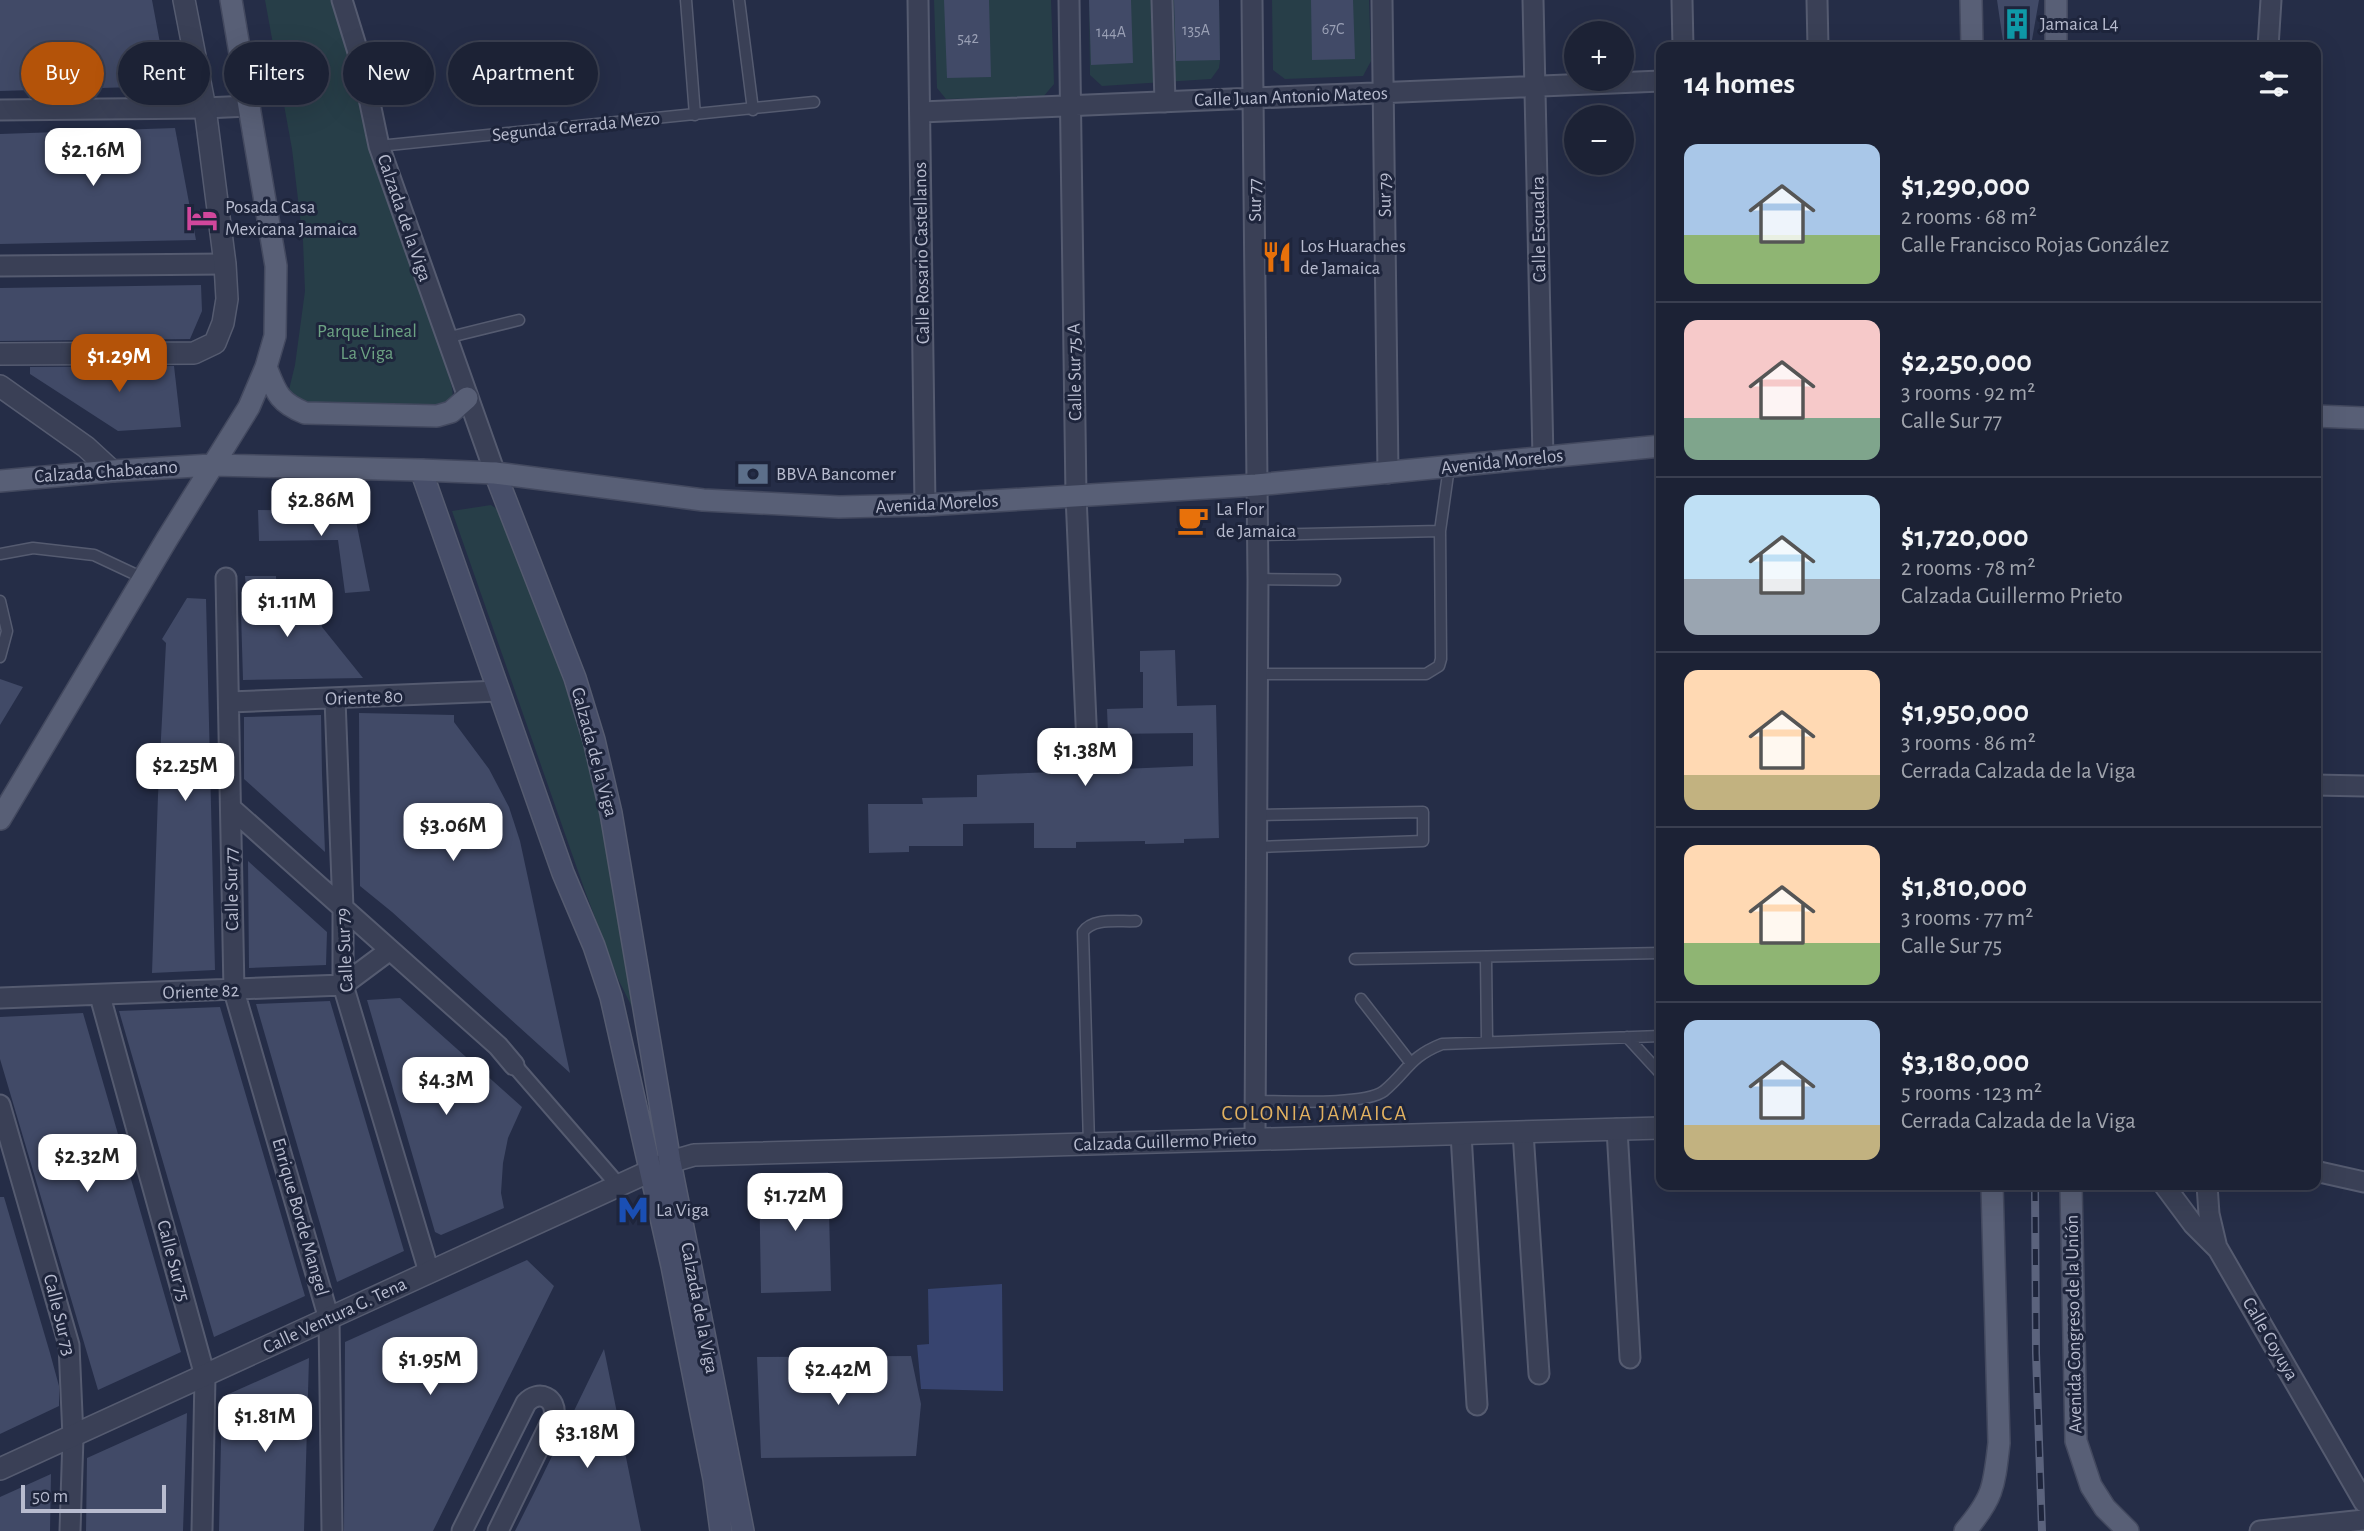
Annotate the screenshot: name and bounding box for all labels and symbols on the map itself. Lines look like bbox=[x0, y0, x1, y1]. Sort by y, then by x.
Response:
building icon: Jamaica L4 bbox=[2000, 7, 2034, 41]
place label: Jamaica L4 bbox=[2040, 15, 2119, 34]
house number: 67C bbox=[1322, 21, 1344, 37]
house number: 135A bbox=[1182, 22, 1210, 38]
house number: 144A bbox=[1096, 24, 1126, 40]
house number: 542 bbox=[957, 30, 979, 46]
street label: Calle Juan Antonio Mateos bbox=[1194, 84, 1388, 110]
street label: Segunda Cerrada Mezo bbox=[491, 109, 661, 145]
pin: $2.16M bbox=[36, 128, 150, 188]
street label: Calzada de la Viga bbox=[373, 152, 435, 284]
street label: Calle Rosario Castellanos bbox=[911, 162, 933, 344]
street label: Sur 79 bbox=[1375, 172, 1395, 217]
street label: Calle Escuadra bbox=[1529, 175, 1549, 282]
street label: Sur 77 bbox=[1246, 178, 1265, 222]
place label: Posada Casa Mexicana Jamaica bbox=[225, 198, 357, 239]
hotel icon: Posada Casa Mexicana Jamaica bbox=[185, 201, 219, 235]
place label: Los Huaraches de Jamaica bbox=[1300, 237, 1406, 278]
restaurant icon: Los Huaraches de Jamaica bbox=[1260, 240, 1294, 274]
park label: Parque Lineal La Viga bbox=[317, 322, 417, 363]
street label: Calle Sur 75 A bbox=[1065, 323, 1085, 421]
pin: $1.29M bbox=[62, 334, 176, 394]
street label: Avenida Morelos bbox=[1440, 446, 1564, 478]
bank icon: BBVA Bancomer bbox=[736, 457, 770, 491]
street label: Calzada Chabacano bbox=[34, 458, 178, 486]
place label: BBVA Bancomer bbox=[776, 465, 896, 484]
pin: $2.86M bbox=[264, 478, 378, 538]
street label: Avenida Morelos bbox=[875, 491, 999, 517]
place label: La Flor de Jamaica bbox=[1216, 500, 1297, 541]
cafe icon: La Flor de Jamaica bbox=[1176, 503, 1210, 537]
pin: $1.11M bbox=[230, 580, 344, 639]
street label: Calzada de la Viga bbox=[568, 685, 620, 819]
street label: Oriente 80 bbox=[325, 687, 403, 709]
pin: $1.38M bbox=[1028, 728, 1142, 788]
pin: $2.25M bbox=[128, 744, 242, 803]
pin: $3.06M bbox=[396, 804, 510, 863]
street label: Calle Sur 77 bbox=[222, 847, 242, 931]
street label: Calle Sur 79 bbox=[333, 907, 357, 993]
street label: Oriente 82 bbox=[162, 981, 240, 1003]
pin: $4.3M bbox=[397, 1058, 495, 1117]
district label: COLONIA JAMAICA bbox=[1222, 1103, 1408, 1124]
street label: Calzada Guillermo Prieto bbox=[1073, 1129, 1257, 1155]
pin: $2.32M bbox=[30, 1134, 144, 1194]
street label: Enrique Borde Mangel bbox=[268, 1136, 332, 1298]
pin: $1.72M bbox=[738, 1174, 852, 1233]
metro station icon: La Viga bbox=[616, 1193, 650, 1227]
place label: La Viga bbox=[656, 1201, 709, 1220]
street label: Avenida Congreso de la Unión bbox=[2063, 1215, 2085, 1433]
street label: Calle Sur 75 bbox=[153, 1218, 193, 1304]
street label: Calzada de la Viga bbox=[677, 1241, 721, 1375]
street label: Calle Sur 73 bbox=[40, 1272, 78, 1358]
street label: Calle Ventura G. Tena bbox=[260, 1274, 410, 1358]
street label: Calle Coyuya bbox=[2239, 1294, 2301, 1384]
pin: $1.95M bbox=[373, 1338, 487, 1397]
pin: $2.42M bbox=[781, 1348, 895, 1407]
pin: $1.81M bbox=[208, 1394, 322, 1454]
pin: $3.18M bbox=[530, 1410, 644, 1470]
scale bar bbox=[21, 1482, 166, 1514]

